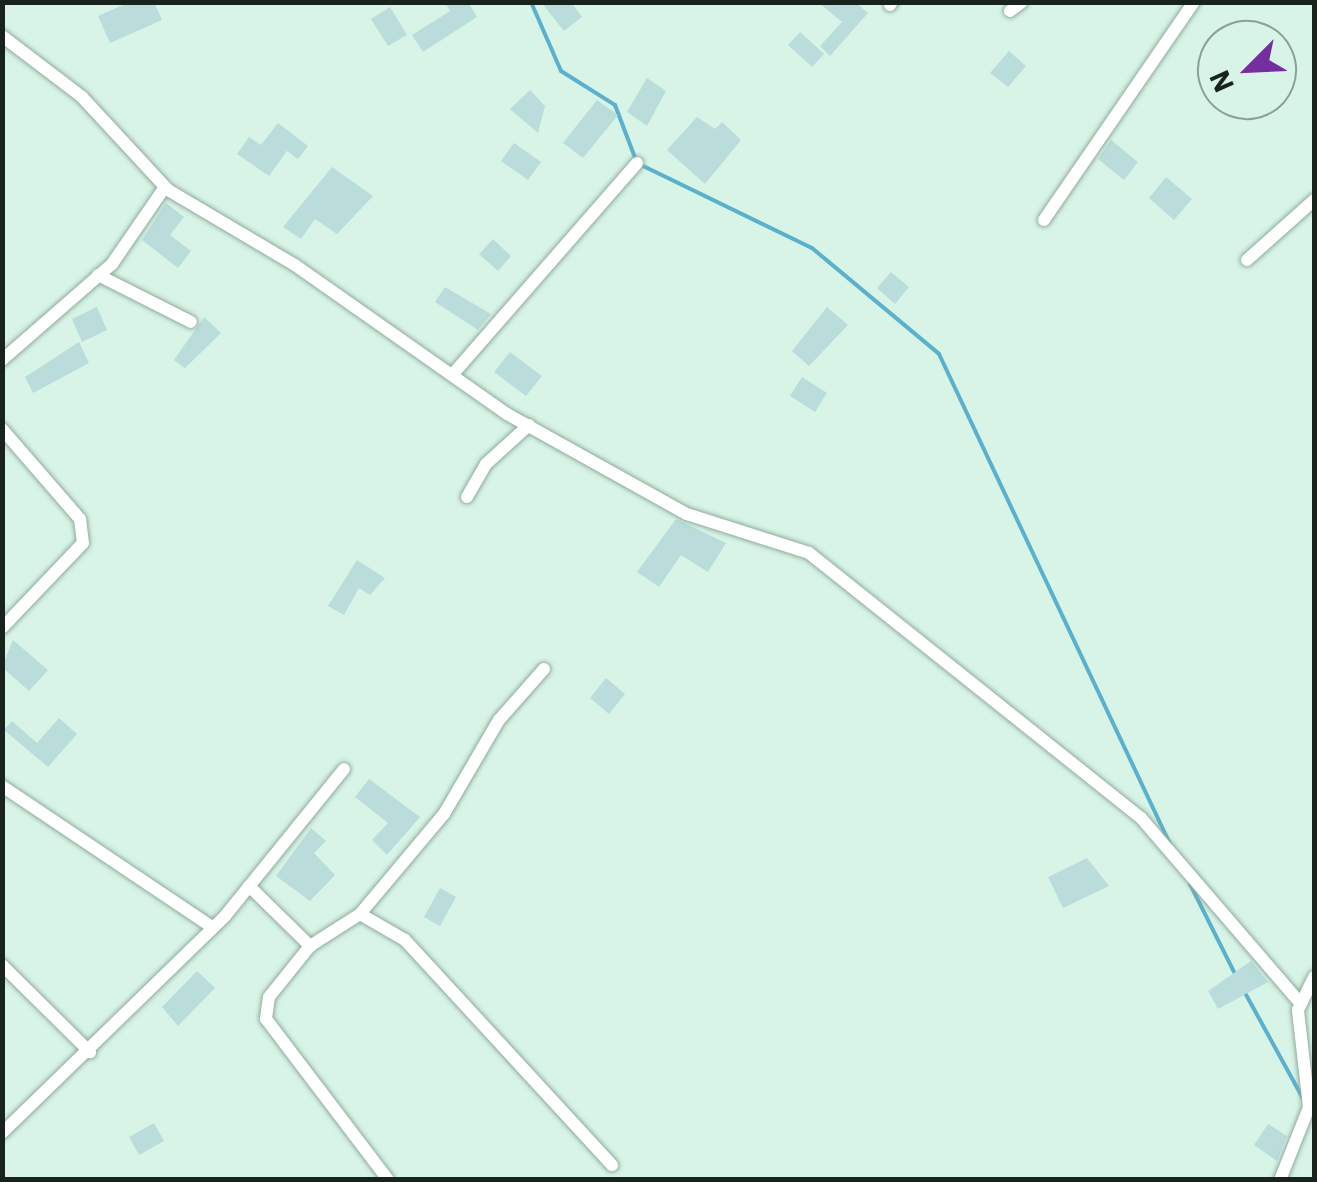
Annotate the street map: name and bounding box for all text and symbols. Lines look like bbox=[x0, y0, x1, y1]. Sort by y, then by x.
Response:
north arrow bbox=[1197, 20, 1297, 120]
text: N bbox=[1200, 65, 1242, 98]

